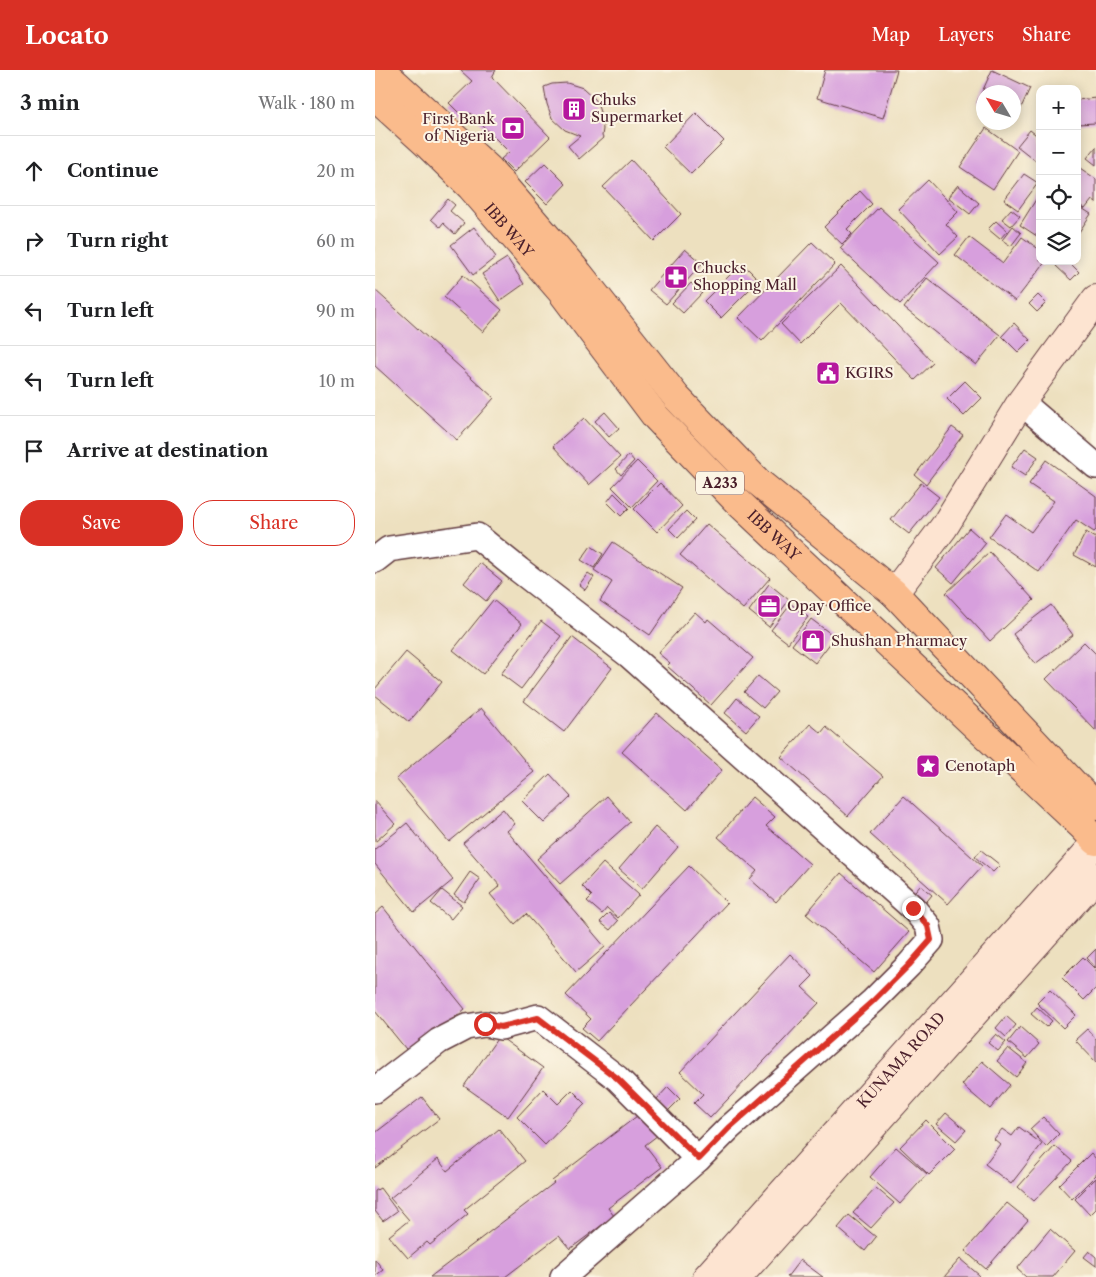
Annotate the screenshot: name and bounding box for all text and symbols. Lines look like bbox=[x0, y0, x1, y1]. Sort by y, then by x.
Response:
text: Locato bbox=[25, 21, 109, 50]
text: Map bbox=[872, 24, 910, 46]
text: Layers bbox=[938, 24, 994, 46]
text: Share bbox=[1022, 24, 1071, 46]
north arrow bbox=[976, 85, 1021, 130]
map controls bbox=[1036, 85, 1081, 265]
button: + bbox=[1036, 85, 1081, 130]
text: 3 min bbox=[20, 90, 80, 115]
place label: Chuks Supermarket bbox=[591, 90, 684, 126]
text: Walk · 180 m bbox=[258, 93, 355, 113]
building icon: Chuks Supermarket bbox=[561, 96, 587, 122]
place label: First Bank of Nigeria bbox=[422, 109, 496, 145]
bank icon: First Bank of Nigeria bbox=[500, 115, 526, 141]
button: − bbox=[1036, 130, 1081, 175]
icon: ahead bbox=[20, 157, 48, 185]
text: Continue bbox=[67, 159, 159, 182]
text: 20 m bbox=[316, 161, 355, 181]
button: locate bbox=[1036, 175, 1081, 220]
street label: IBB WAY bbox=[480, 199, 538, 261]
button: layers bbox=[1036, 220, 1081, 265]
icon: right bbox=[20, 227, 48, 255]
text: Turn right bbox=[67, 229, 168, 252]
text: 60 m bbox=[316, 231, 355, 251]
place label: Chucks Shopping Mall bbox=[693, 258, 797, 294]
pharmacy icon: Chucks Shopping Mall bbox=[663, 264, 689, 290]
icon: left bbox=[20, 297, 48, 325]
text: Turn left bbox=[67, 299, 154, 322]
text: 90 m bbox=[316, 301, 355, 321]
public building icon: KGIRS bbox=[815, 360, 841, 386]
place label: KGIRS bbox=[845, 363, 894, 382]
icon: left bbox=[20, 367, 48, 395]
text: Turn left bbox=[67, 369, 154, 392]
text: 10 m bbox=[319, 371, 355, 391]
icon: arrive bbox=[20, 437, 48, 465]
text: Arrive at destination bbox=[67, 439, 268, 462]
road number: A233 bbox=[696, 472, 744, 494]
button: Save bbox=[20, 500, 183, 546]
button: Share bbox=[193, 500, 355, 546]
street label: IBB WAY bbox=[744, 506, 805, 565]
office icon: Opay Office bbox=[756, 593, 782, 619]
place label: Opay Office bbox=[787, 596, 871, 615]
shop icon: Shushan Pharmacy bbox=[800, 628, 826, 654]
place label: Shushan Pharmacy bbox=[831, 631, 968, 650]
place icon: Cenotaph bbox=[915, 753, 941, 779]
place label: Cenotaph bbox=[945, 756, 1016, 775]
route end bbox=[902, 897, 925, 920]
street label: KUNAMA ROAD bbox=[853, 1008, 949, 1112]
route start bbox=[474, 1013, 497, 1036]

